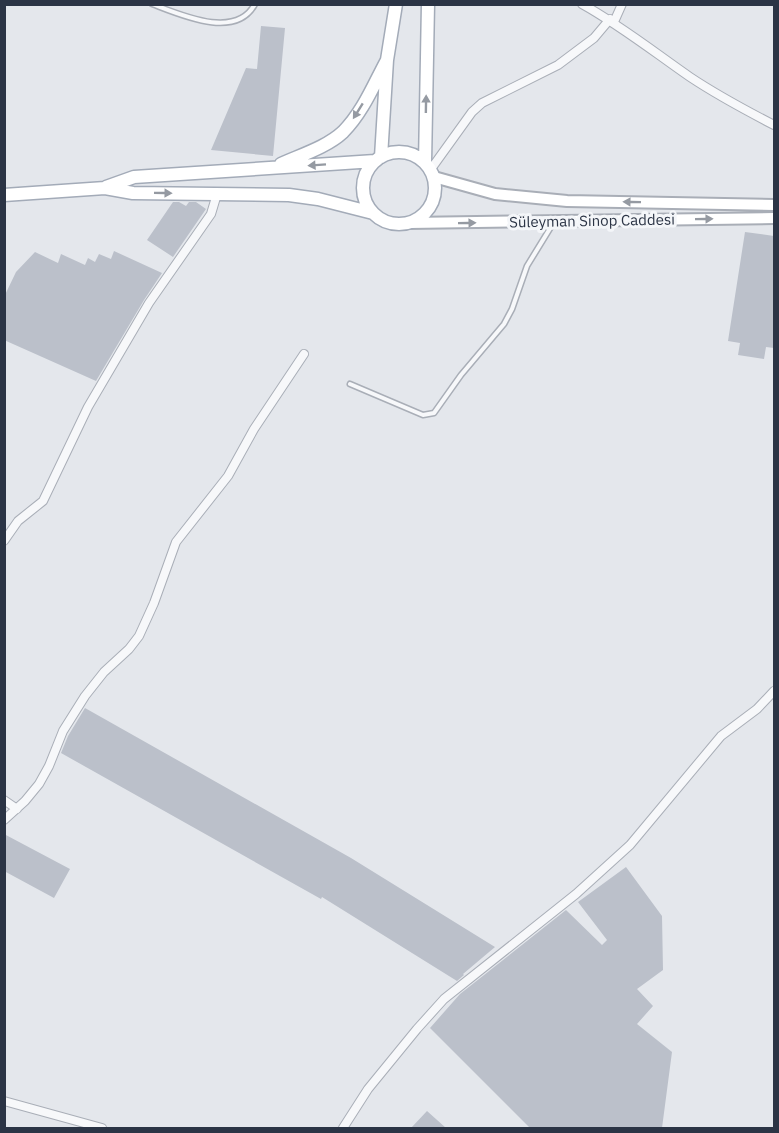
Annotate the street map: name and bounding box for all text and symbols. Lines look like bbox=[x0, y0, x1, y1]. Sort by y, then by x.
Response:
one-way arrow bbox=[421, 95, 431, 114]
one-way arrow bbox=[353, 103, 364, 119]
one-way arrow bbox=[307, 160, 326, 170]
one-way arrow bbox=[153, 188, 172, 198]
one-way arrow bbox=[623, 197, 642, 207]
street label: Süleyman Sinop Caddesi bbox=[509, 210, 675, 231]
one-way arrow bbox=[695, 214, 714, 224]
one-way arrow bbox=[458, 218, 477, 228]

